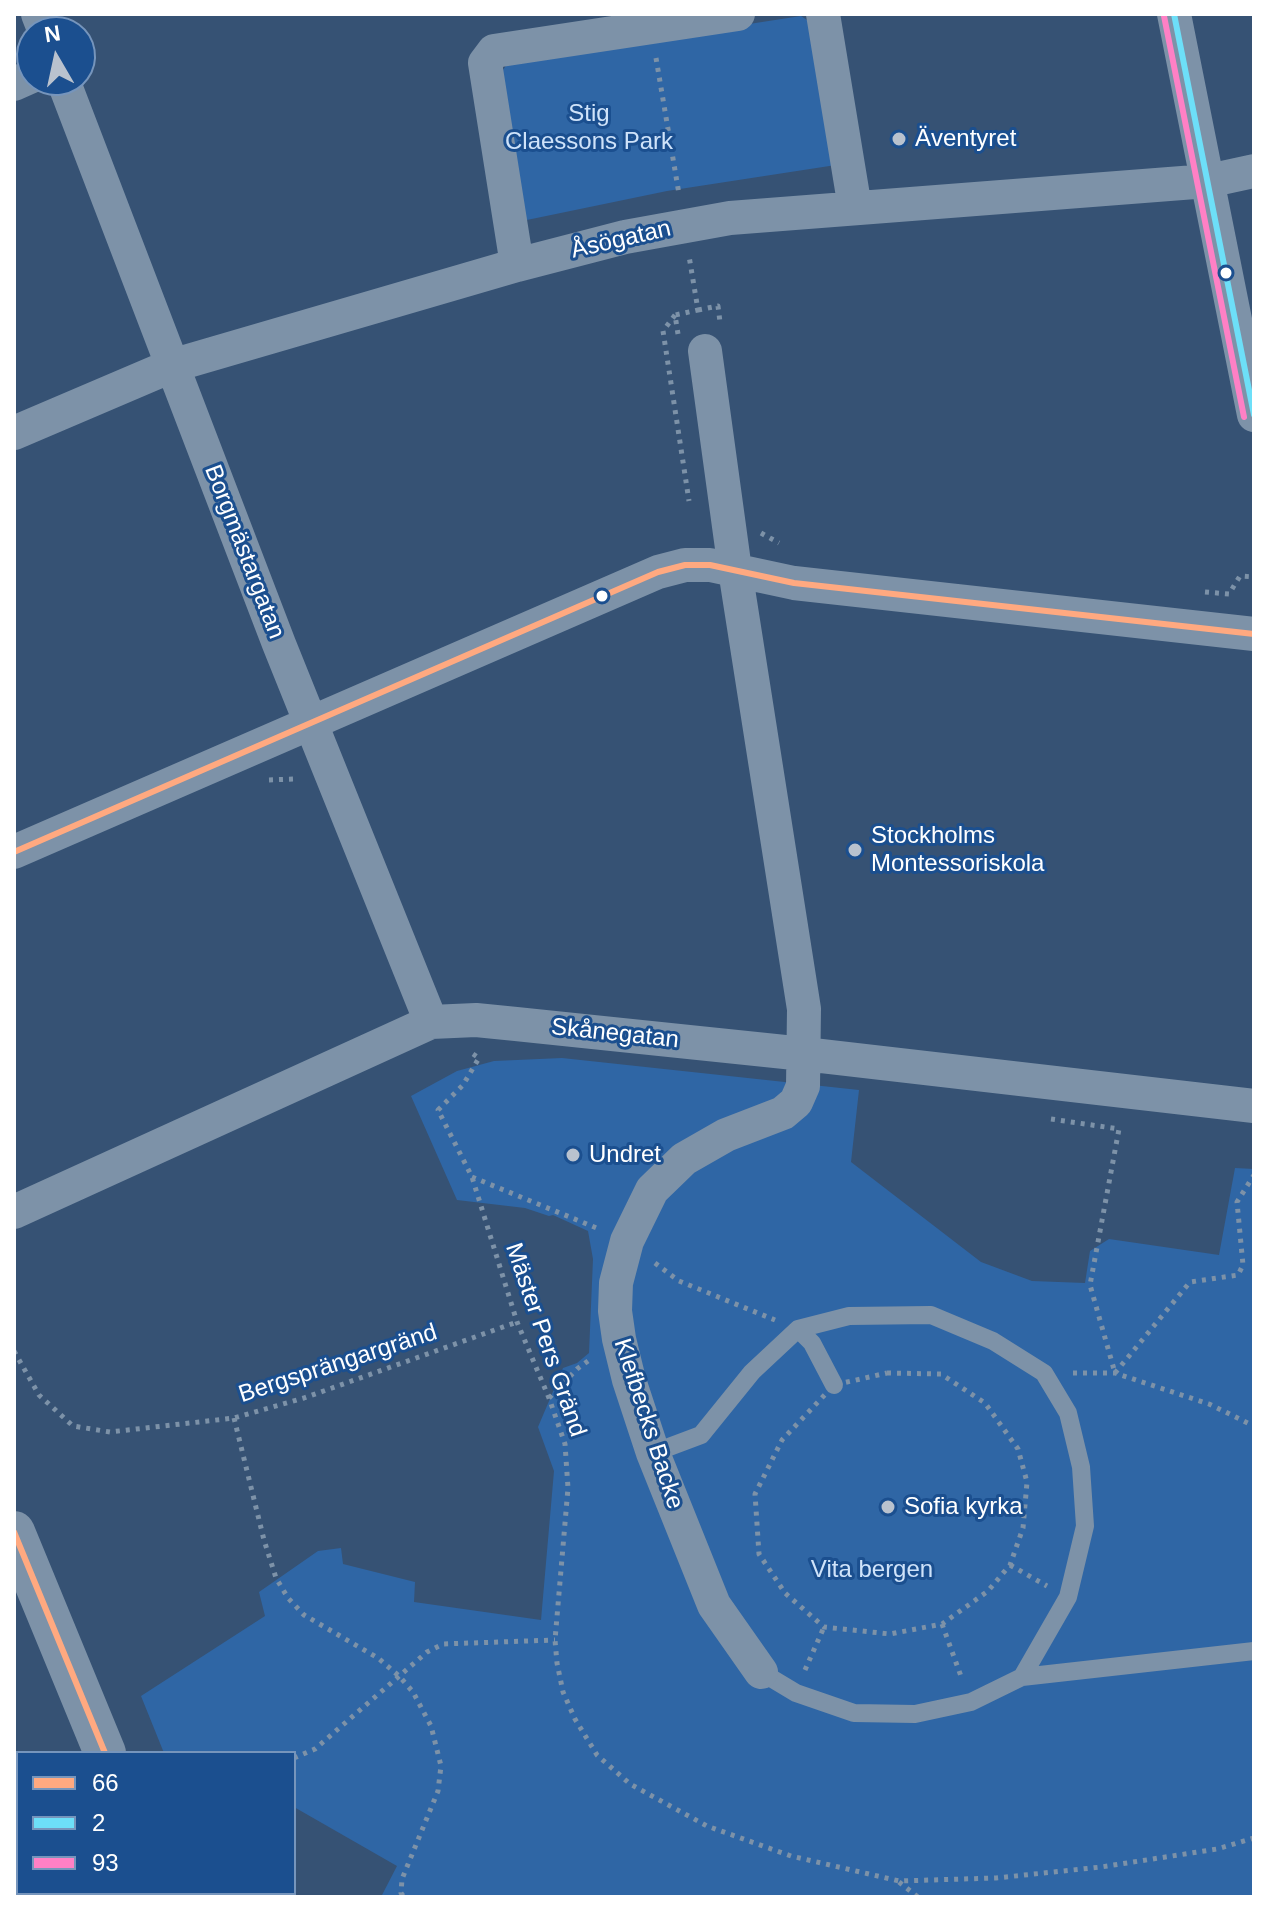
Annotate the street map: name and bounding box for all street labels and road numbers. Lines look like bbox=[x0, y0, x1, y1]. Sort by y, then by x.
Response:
street label: Åsögatan bbox=[568, 215, 674, 265]
street label: Borgmästargatan bbox=[198, 461, 290, 643]
street label: Skånegatan bbox=[550, 1013, 680, 1055]
street label: Mäster Pers Gränd bbox=[498, 1239, 592, 1441]
street label: Bergsprängargränd bbox=[235, 1318, 441, 1410]
street label: Klefbecks Backe bbox=[607, 1335, 689, 1513]

